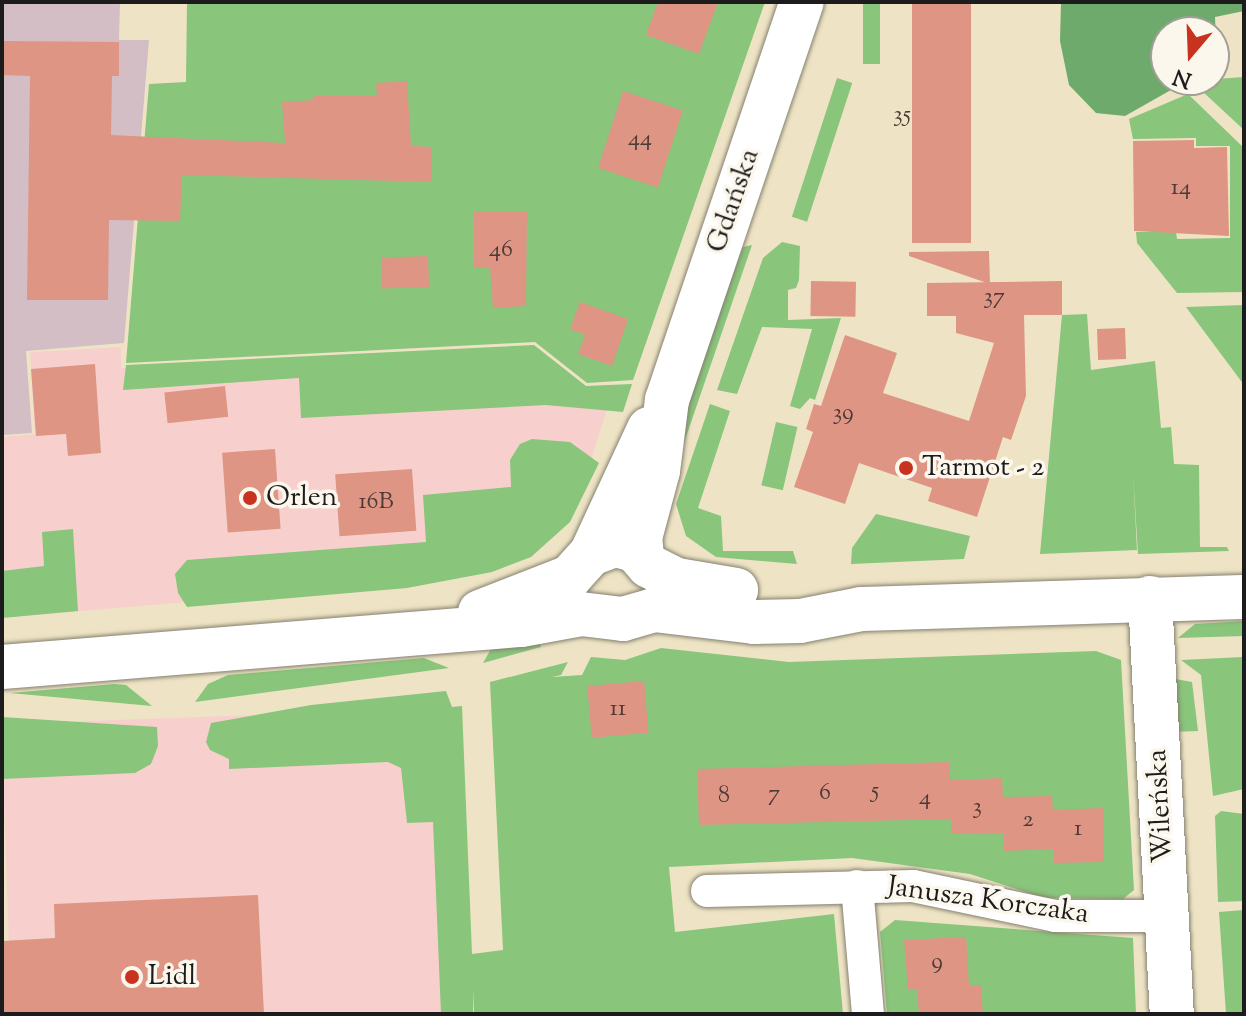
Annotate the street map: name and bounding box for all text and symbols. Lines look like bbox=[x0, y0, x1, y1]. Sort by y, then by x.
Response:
north arrow bbox=[1150, 16, 1230, 96]
text: N bbox=[1169, 59, 1196, 95]
house number: 35 bbox=[893, 102, 911, 130]
house number: 44 bbox=[628, 126, 652, 154]
street label: Gdańska bbox=[701, 145, 767, 257]
house number: 14 bbox=[1171, 175, 1191, 203]
house number: 46 bbox=[489, 237, 513, 265]
house number: 37 bbox=[983, 284, 1005, 312]
house number: 39 bbox=[832, 400, 854, 428]
place label: Tarmot - 2 bbox=[922, 451, 1044, 485]
marker: Tarmot - 2 bbox=[897, 459, 915, 477]
place label: Orlen bbox=[266, 481, 337, 515]
marker: Orlen bbox=[241, 489, 259, 507]
house number: 16B bbox=[358, 489, 394, 517]
house number: 11 bbox=[610, 696, 626, 724]
street label: Wileńska bbox=[1141, 748, 1181, 864]
house number: 5 bbox=[871, 778, 879, 806]
house number: 6 bbox=[819, 780, 831, 808]
house number: 7 bbox=[768, 781, 780, 809]
house number: 8 bbox=[718, 783, 730, 811]
house number: 4 bbox=[919, 785, 931, 813]
house number: 3 bbox=[972, 794, 982, 822]
house number: 2 bbox=[1022, 807, 1034, 835]
house number: 1 bbox=[1074, 816, 1082, 844]
street label: Janusza Korczaka bbox=[885, 870, 1091, 932]
house number: 9 bbox=[931, 949, 943, 977]
place label: Lidl bbox=[148, 960, 196, 994]
marker: Lidl bbox=[123, 968, 141, 986]

